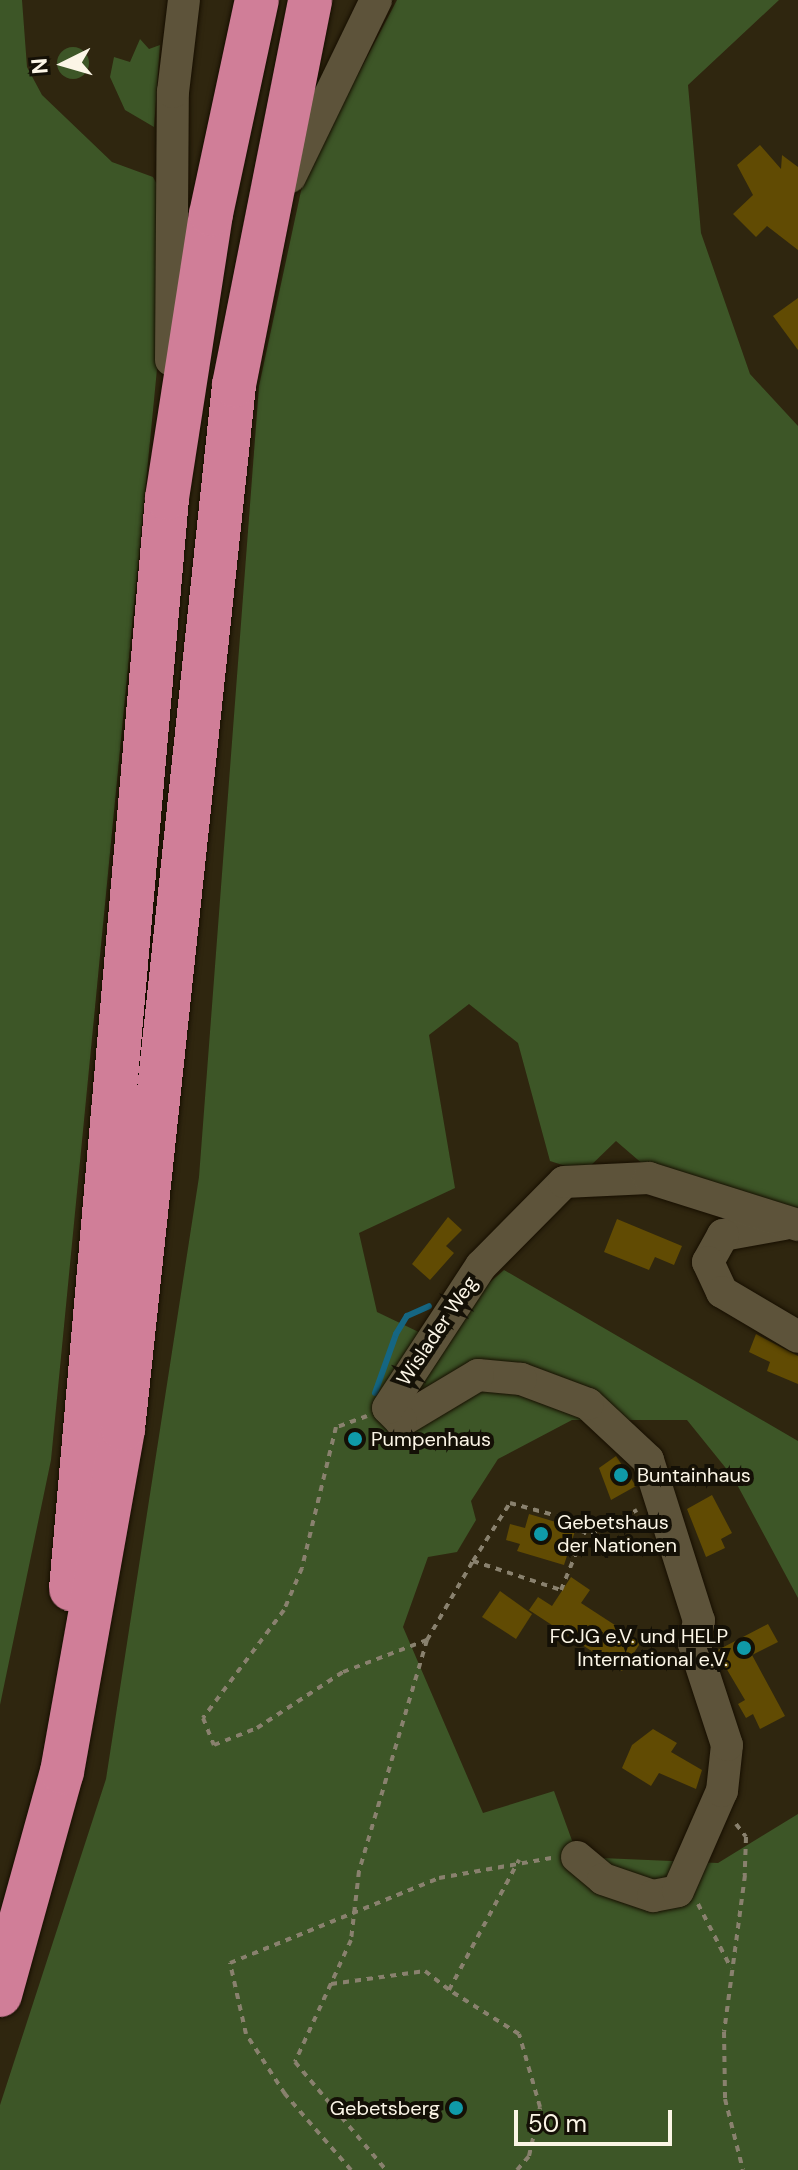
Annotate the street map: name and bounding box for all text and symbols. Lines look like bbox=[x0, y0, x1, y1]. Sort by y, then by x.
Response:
north arrow bbox=[24, 24, 104, 104]
text: N bbox=[24, 57, 55, 75]
street label: Wislader Weg bbox=[392, 1272, 482, 1390]
place label: Pumpenhaus bbox=[371, 1427, 491, 1451]
marker: Pumpenhaus bbox=[346, 1430, 364, 1448]
place label: Buntainhaus bbox=[637, 1463, 751, 1487]
marker: Buntainhaus bbox=[612, 1466, 630, 1484]
place label: Gebetshaus der Nationen bbox=[557, 1510, 677, 1557]
marker: Gebetshaus der Nationen bbox=[532, 1525, 550, 1543]
place label: FCJG e.V. und HELP International e.V. bbox=[550, 1624, 728, 1671]
marker: FCJG e.V. und HELP International e.V. bbox=[735, 1639, 753, 1657]
scale bar bbox=[518, 2094, 676, 2144]
place label: Gebetsberg bbox=[330, 2096, 440, 2120]
marker: Gebetsberg bbox=[447, 2099, 465, 2117]
text: 50 m bbox=[528, 2108, 587, 2139]

